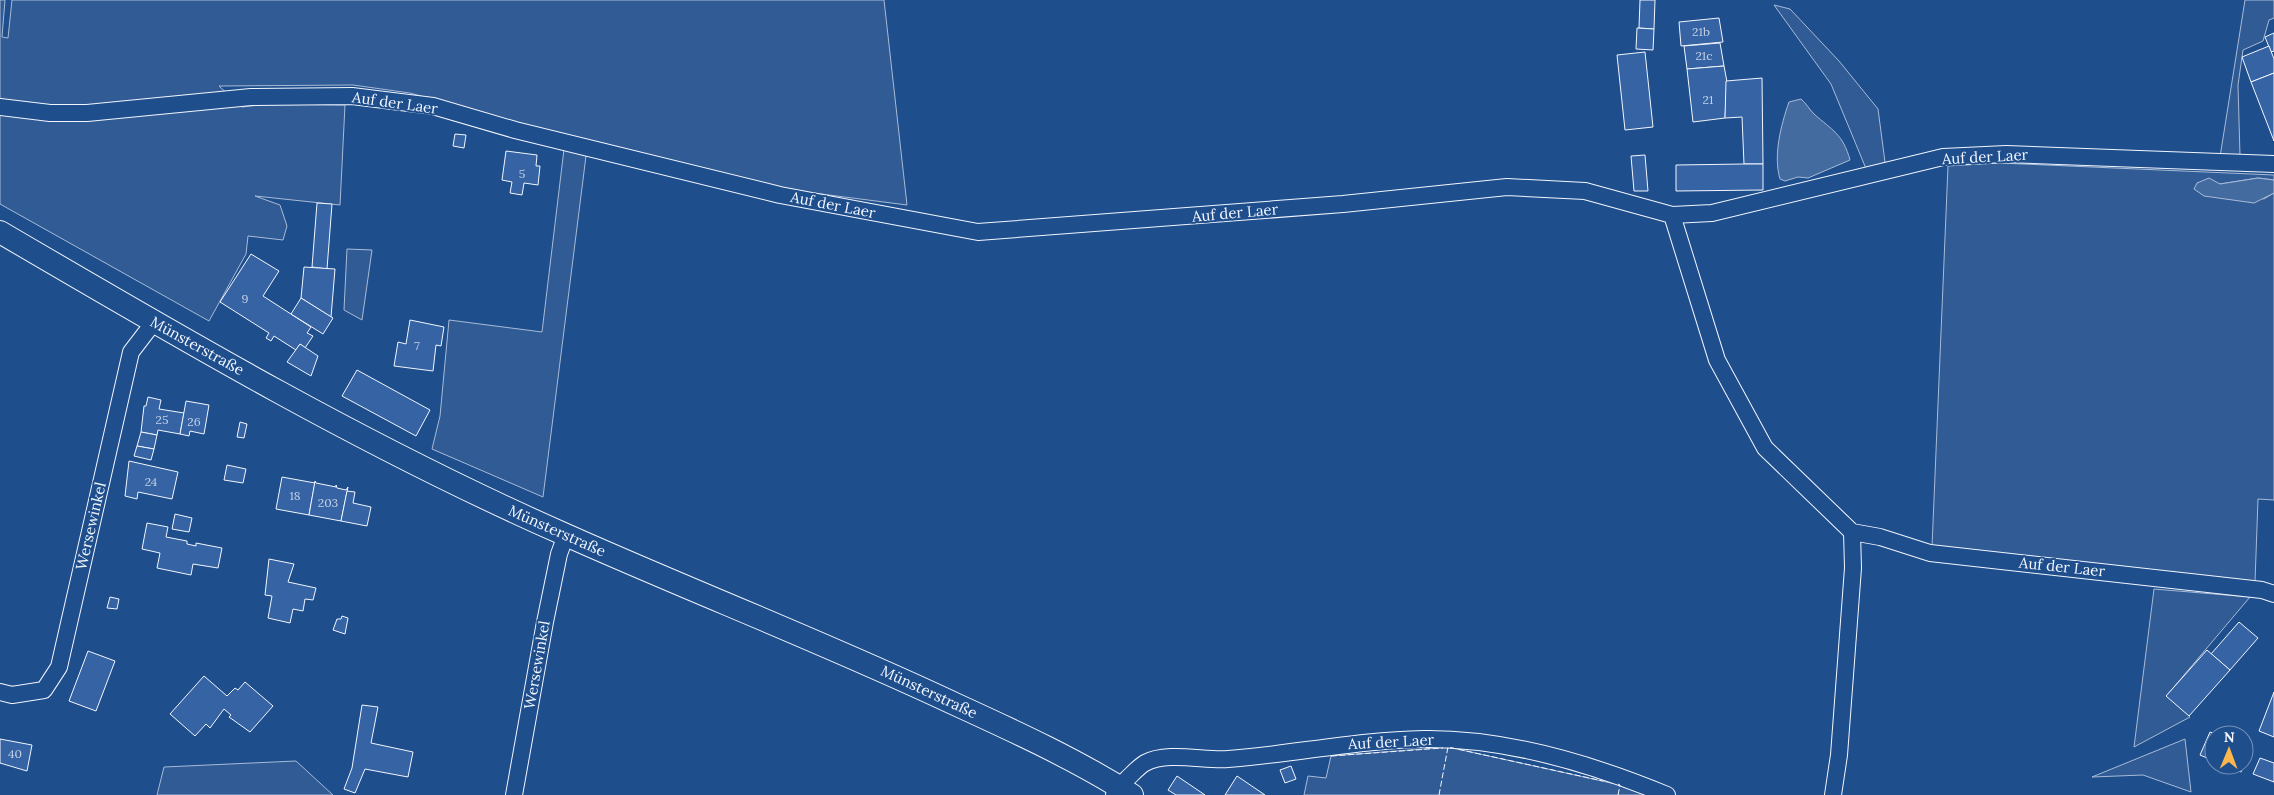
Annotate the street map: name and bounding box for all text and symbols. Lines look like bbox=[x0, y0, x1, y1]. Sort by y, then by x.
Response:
house number: 21b bbox=[1692, 24, 1710, 39]
house number: 21c bbox=[1695, 48, 1713, 63]
street label: Auf der Laer bbox=[350, 87, 440, 118]
house number: 21 bbox=[1703, 92, 1713, 107]
street label: Auf der Laer bbox=[1940, 145, 2029, 168]
house number: 5 bbox=[519, 166, 525, 181]
street label: Auf der Laer bbox=[788, 187, 878, 222]
street label: Auf der Laer bbox=[1190, 199, 1279, 226]
house number: 9 bbox=[242, 291, 249, 306]
street label: Münsterstraße bbox=[147, 312, 248, 379]
house number: 7 bbox=[414, 338, 420, 353]
house number: 25 bbox=[156, 412, 168, 427]
house number: 26 bbox=[187, 414, 201, 429]
house number: 24 bbox=[145, 474, 158, 489]
street label: Wersewinkel bbox=[71, 480, 110, 572]
house number: 18 bbox=[289, 488, 301, 503]
house number: 203 bbox=[318, 495, 339, 510]
street label: Münsterstraße bbox=[506, 501, 609, 560]
street label: Auf der Laer bbox=[2017, 552, 2106, 581]
street label: Wersewinkel bbox=[519, 619, 554, 711]
street label: Münsterstraße bbox=[878, 661, 981, 722]
north arrow bbox=[2204, 725, 2254, 775]
text: N bbox=[2224, 728, 2235, 746]
street label: Auf der Laer bbox=[1346, 730, 1435, 753]
house number: 40 bbox=[8, 746, 22, 761]

